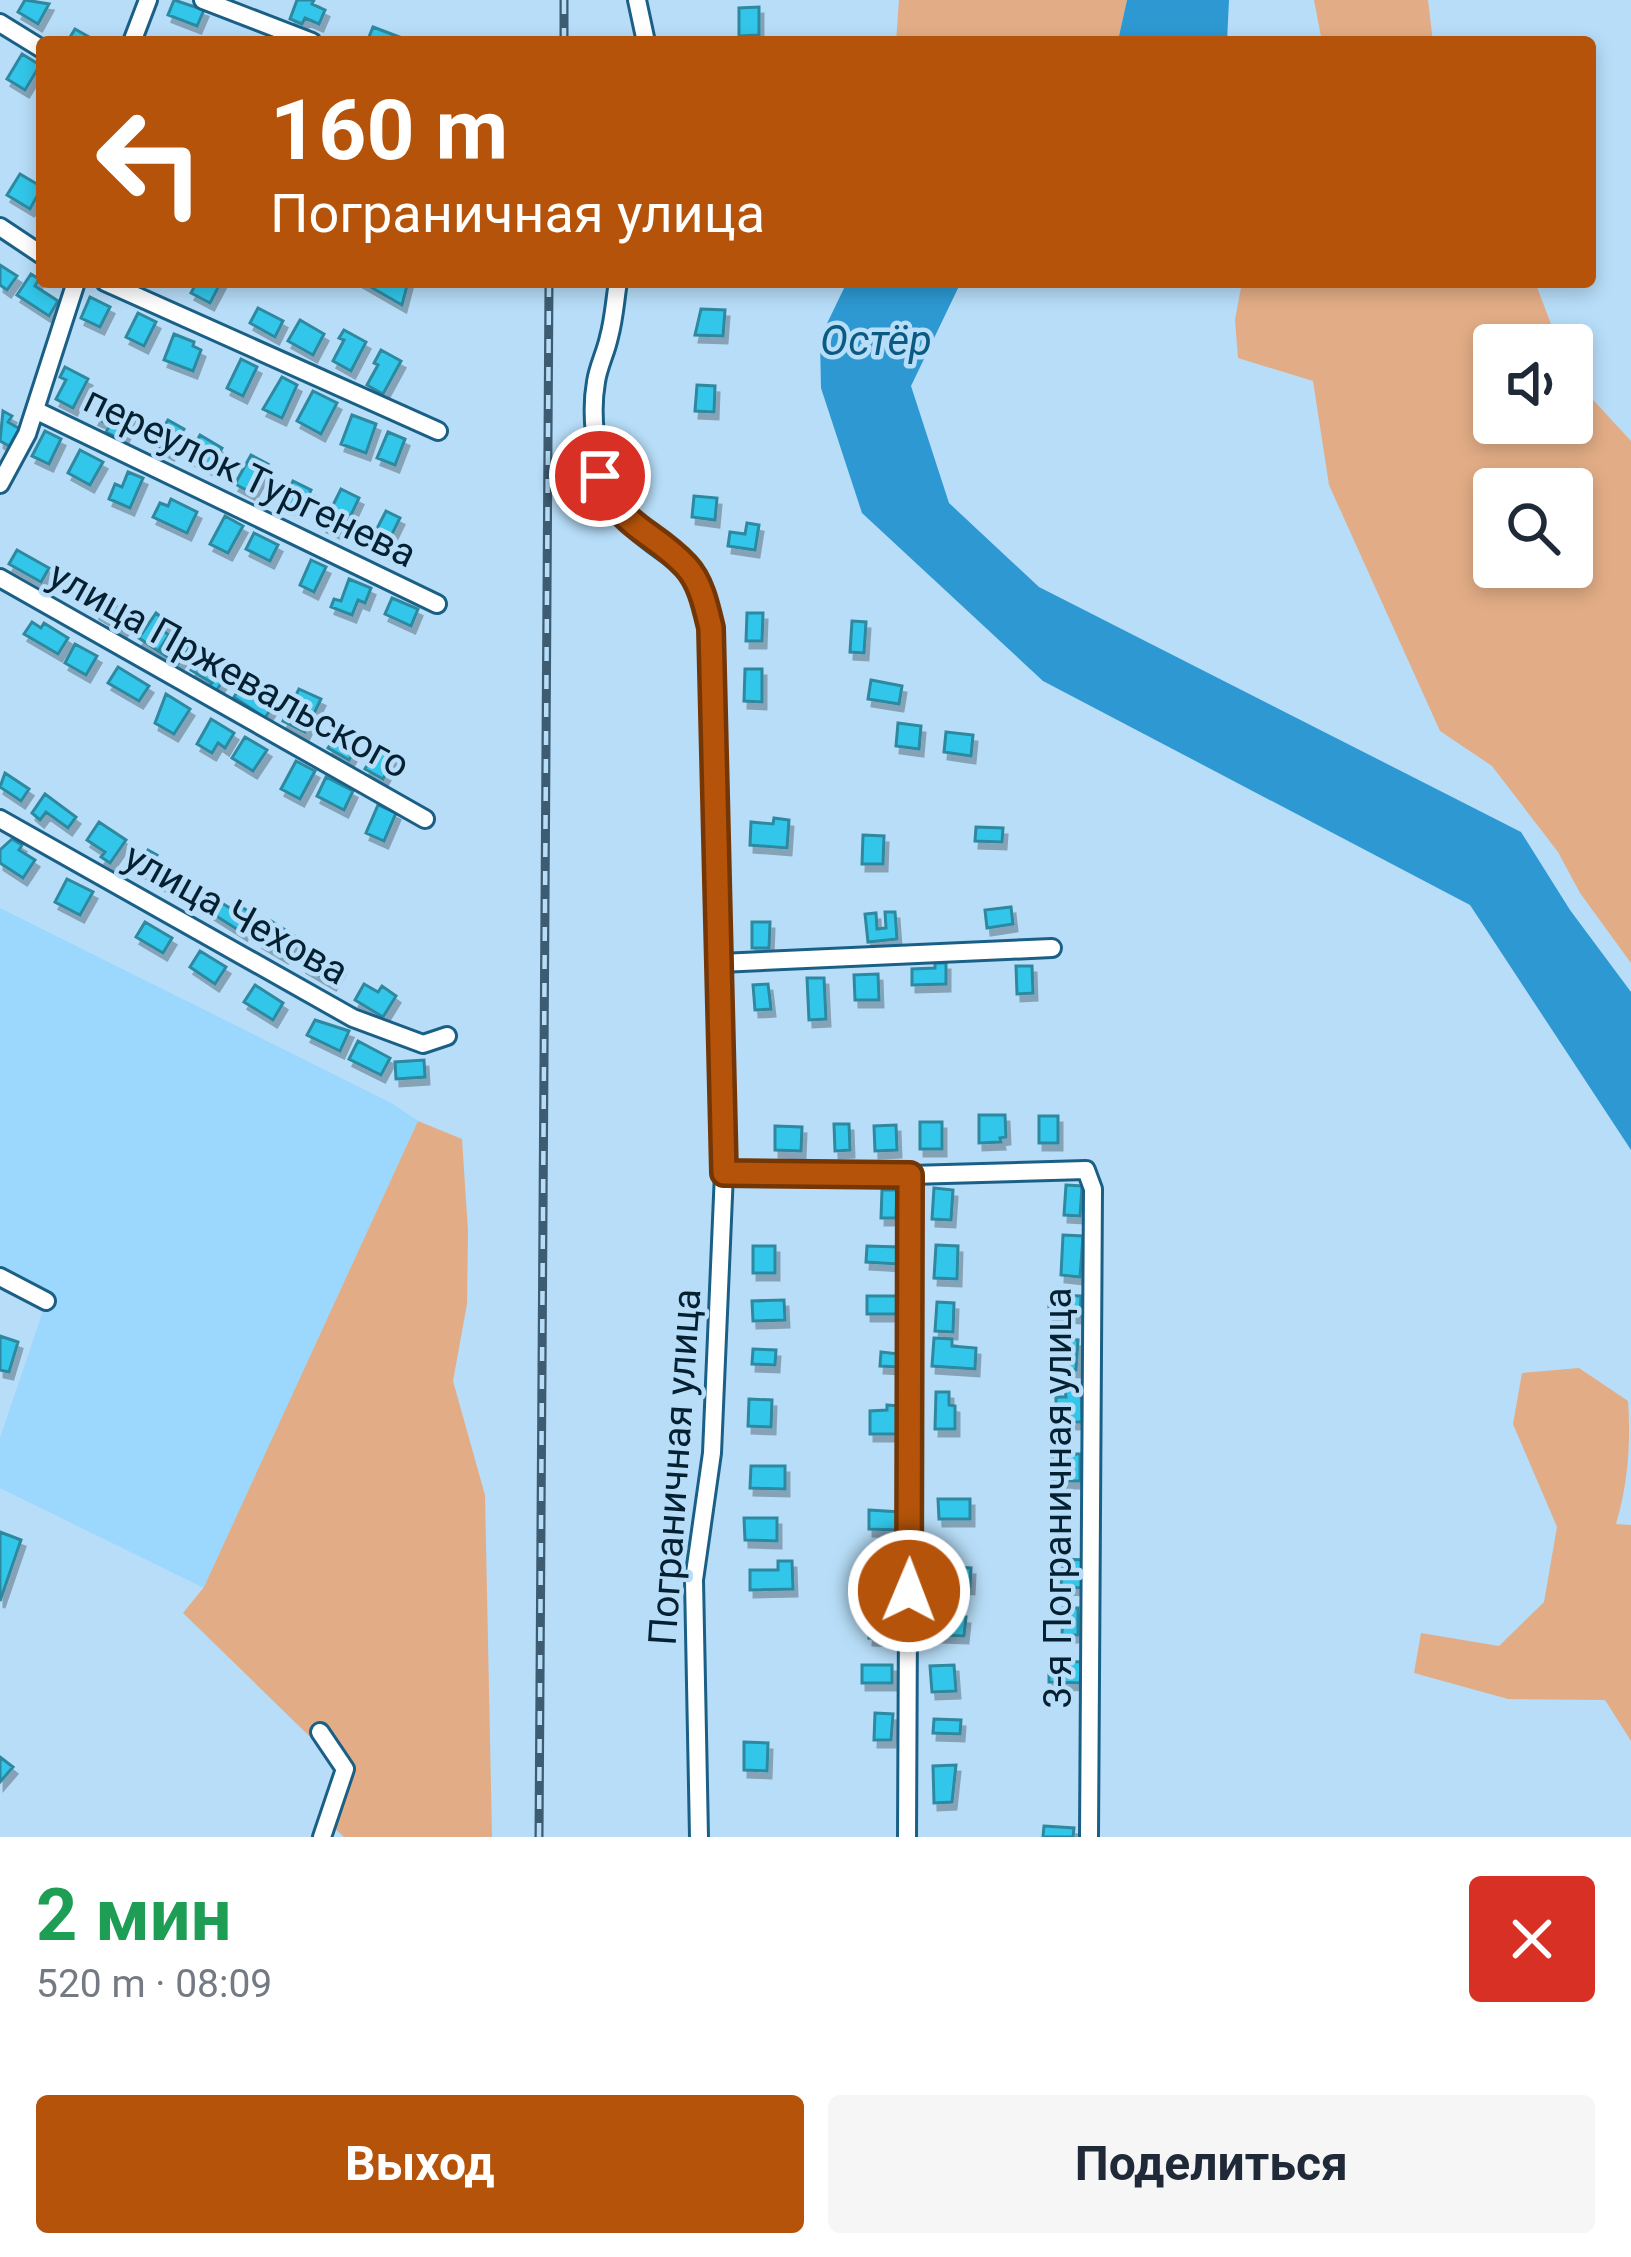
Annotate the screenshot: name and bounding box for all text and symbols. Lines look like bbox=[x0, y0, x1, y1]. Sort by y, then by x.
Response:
text: 160 m bbox=[270, 81, 508, 180]
icon: left bbox=[72, 84, 228, 240]
text: Пограничная улица bbox=[270, 182, 765, 245]
water label: Остёр bbox=[820, 316, 932, 365]
map controls bbox=[1473, 324, 1593, 588]
button: sound bbox=[1473, 324, 1593, 444]
street label: переулок Тургенева bbox=[77, 377, 423, 577]
pin bbox=[549, 425, 651, 527]
icon: arrive bbox=[567, 443, 633, 509]
button: search bbox=[1473, 468, 1593, 588]
street label: улица Пржевальского bbox=[41, 552, 417, 788]
street label: улица Чехова bbox=[116, 834, 356, 994]
street label: Пограничная улица bbox=[640, 1287, 710, 1647]
street label: 3-я Пограничная улица bbox=[1035, 1287, 1081, 1709]
position arrow bbox=[846, 1528, 972, 1654]
text: 2 мин bbox=[36, 1873, 231, 1958]
button: close bbox=[1469, 1876, 1595, 2002]
text: 520 m · 08:09 bbox=[36, 1961, 272, 2007]
button: Выход bbox=[36, 2095, 804, 2233]
button: Поделиться bbox=[828, 2095, 1595, 2233]

